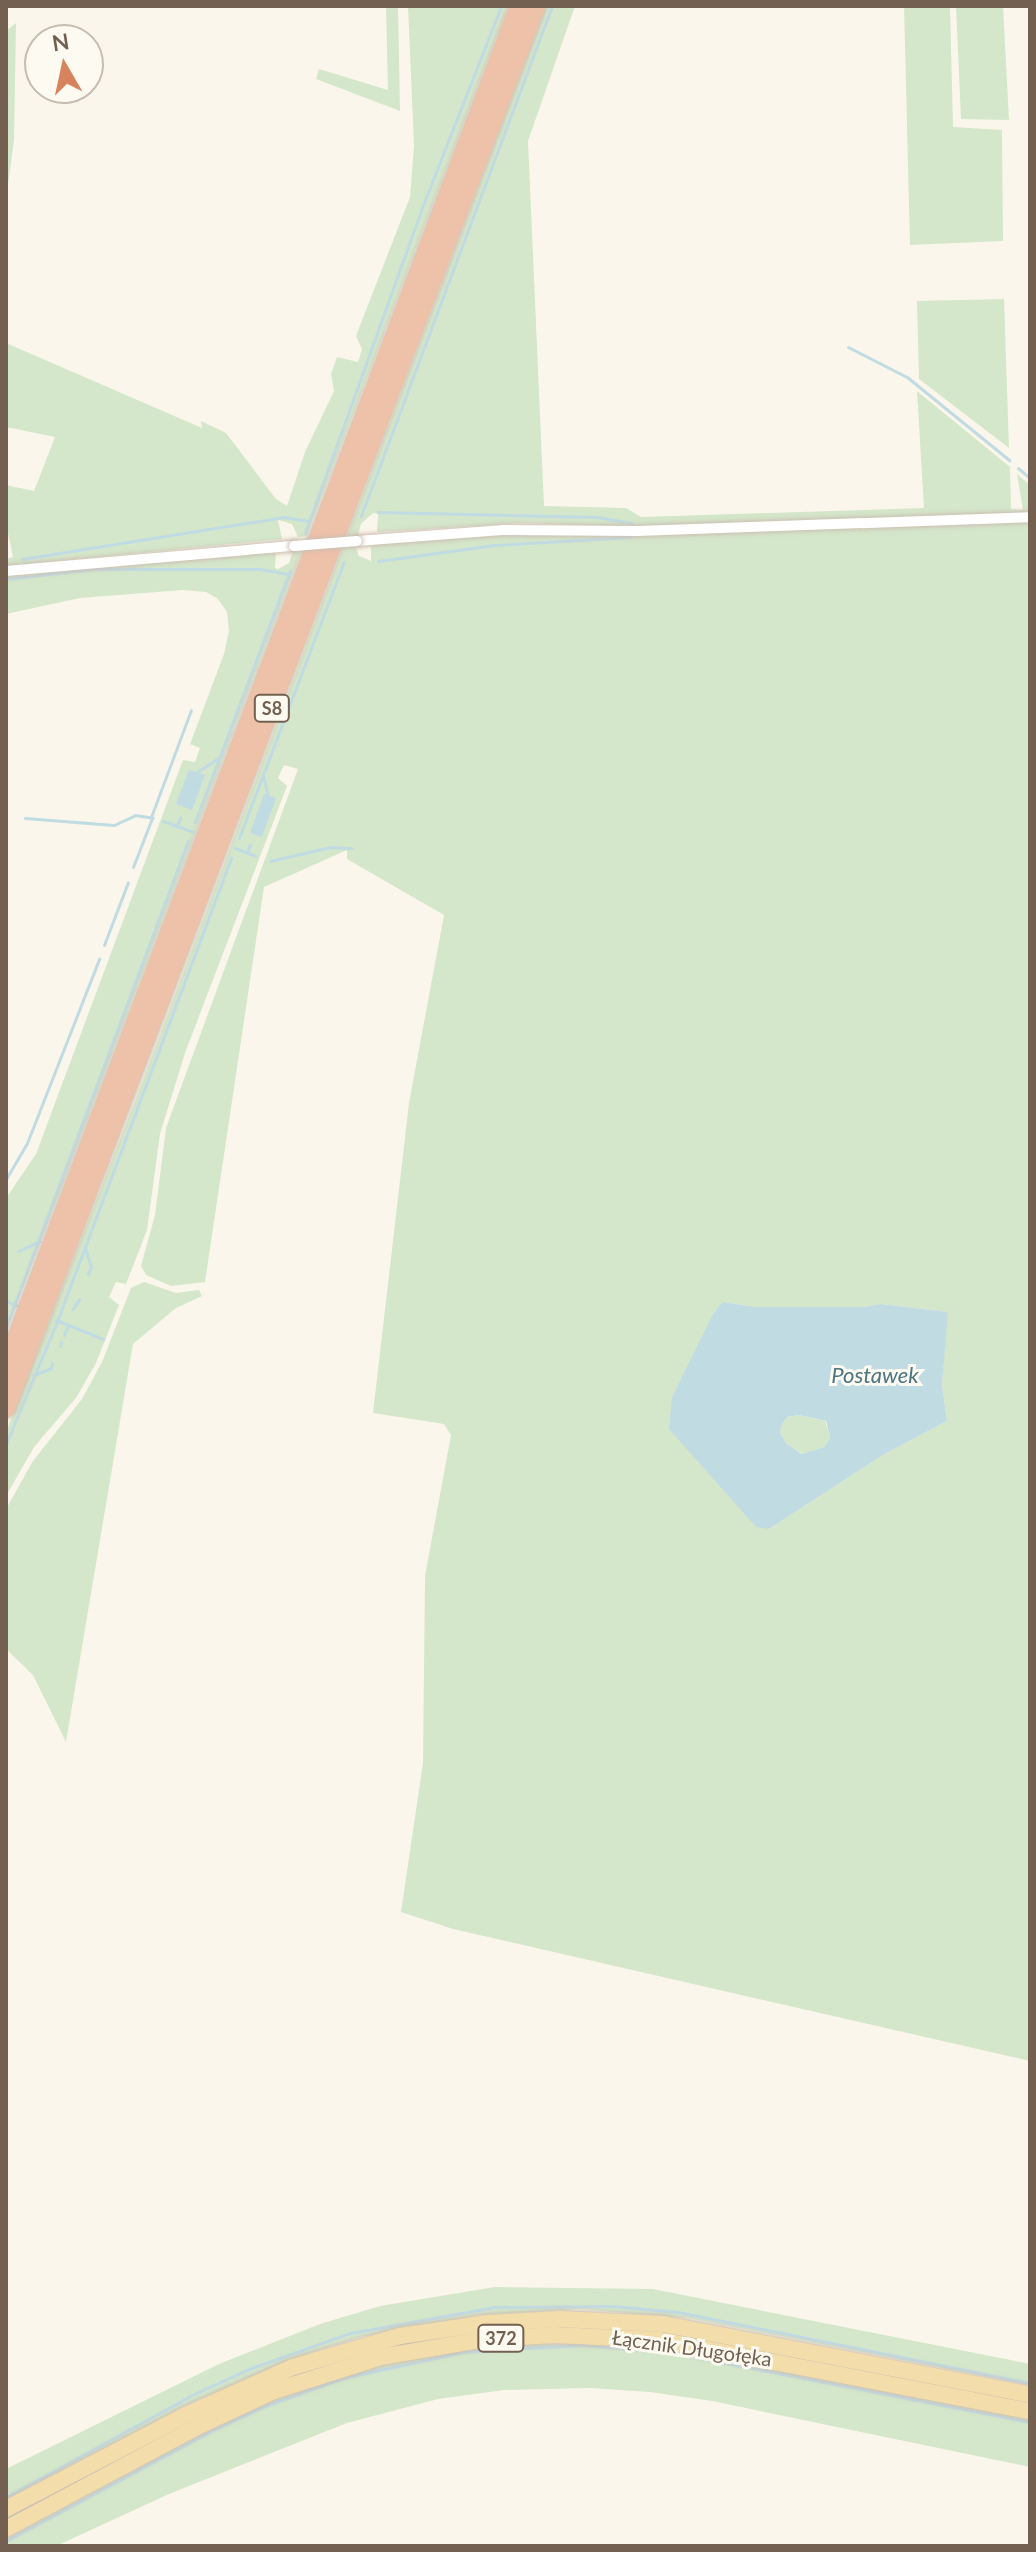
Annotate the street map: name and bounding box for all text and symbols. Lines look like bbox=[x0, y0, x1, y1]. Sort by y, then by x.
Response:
north arrow bbox=[24, 24, 104, 104]
text: N bbox=[50, 27, 71, 56]
road number: S8 bbox=[252, 694, 292, 722]
water label: Postawek bbox=[831, 1362, 919, 1388]
road number: 372 bbox=[477, 2324, 525, 2352]
street label: Łącznik Długołęka bbox=[611, 2325, 773, 2371]

